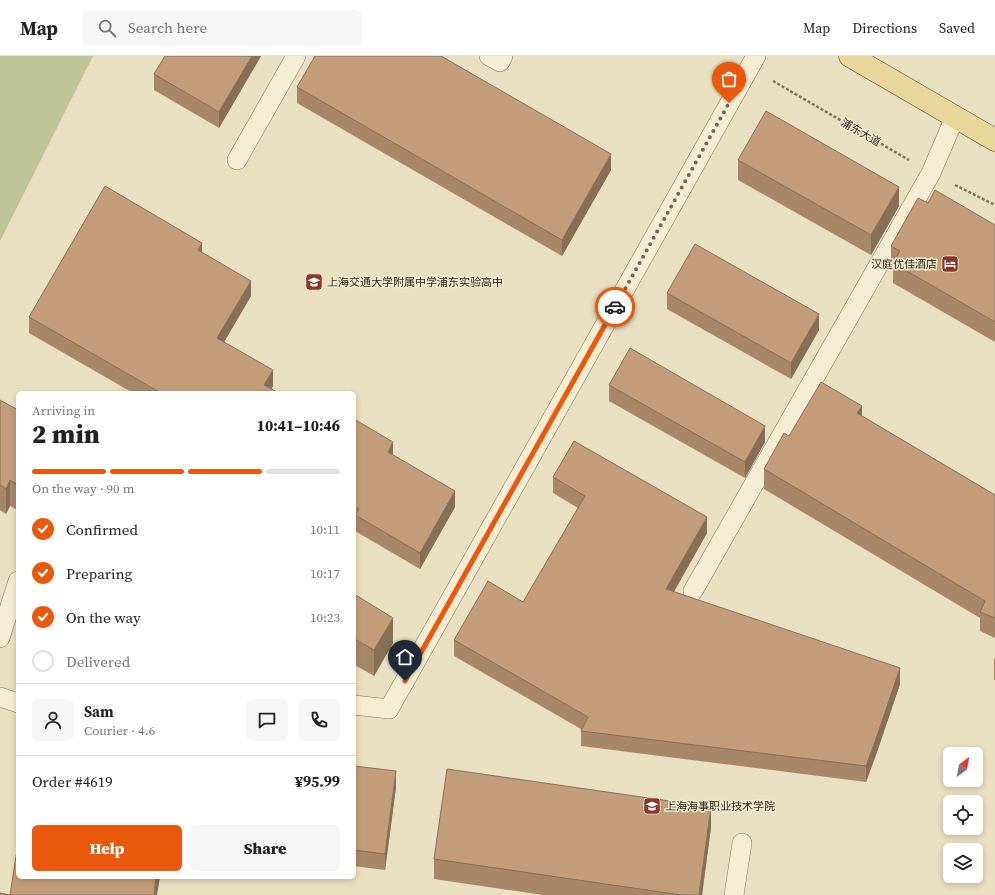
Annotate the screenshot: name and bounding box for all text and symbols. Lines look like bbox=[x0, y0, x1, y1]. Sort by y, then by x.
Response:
search box bbox=[82, 10, 362, 46]
text: Map bbox=[20, 15, 58, 41]
icon: search bbox=[96, 17, 118, 39]
text: Search here bbox=[128, 17, 207, 38]
text: Map bbox=[803, 18, 830, 38]
text: Directions bbox=[852, 18, 917, 38]
text: Saved bbox=[939, 18, 975, 38]
pin bbox=[712, 62, 746, 103]
icon: bag bbox=[718, 68, 740, 90]
street label: 浦东大道 bbox=[838, 115, 884, 150]
hotel icon: 汉庭优佳酒店 bbox=[940, 254, 960, 274]
place label: 汉庭优佳酒店 bbox=[871, 257, 937, 272]
school or university icon: 上海交通大学附属中学浦东实验高中 bbox=[304, 272, 324, 292]
place label: 上海交通大学附属中学浦东实验高中 bbox=[327, 275, 503, 290]
courier bbox=[595, 287, 635, 327]
icon: car bbox=[604, 296, 626, 318]
text: Arriving in bbox=[32, 402, 95, 419]
text: 10:41–10:46 bbox=[257, 415, 340, 436]
text: 2 min bbox=[32, 416, 100, 452]
text: On the way · 90 m bbox=[32, 480, 134, 497]
icon: check bbox=[32, 518, 54, 540]
text: Confirmed bbox=[66, 519, 138, 540]
text: 10:11 bbox=[310, 521, 340, 538]
icon: check bbox=[32, 562, 54, 584]
text: Preparing bbox=[66, 563, 132, 584]
text: 10:17 bbox=[310, 565, 340, 582]
icon: check bbox=[32, 606, 54, 628]
text: On the way bbox=[66, 607, 141, 628]
text: 10:23 bbox=[310, 609, 340, 626]
pin bbox=[388, 640, 422, 681]
icon: home bbox=[394, 646, 416, 668]
text: Delivered bbox=[66, 651, 130, 672]
button: person bbox=[32, 699, 74, 741]
button: chat bbox=[246, 699, 288, 741]
button: phone bbox=[298, 699, 340, 741]
text: Sam bbox=[84, 701, 114, 722]
text: Courier · 4.6 bbox=[84, 722, 155, 739]
north arrow bbox=[943, 747, 983, 787]
map controls bbox=[943, 747, 983, 883]
text: Order #4619 bbox=[32, 771, 113, 792]
text: ¥95.99 bbox=[295, 771, 340, 792]
button: locate bbox=[943, 795, 983, 835]
school or university icon: 上海海事职业技术学院 bbox=[642, 796, 662, 816]
place label: 上海海事职业技术学院 bbox=[665, 799, 775, 814]
button: Help bbox=[32, 825, 182, 871]
button: Share bbox=[190, 825, 340, 871]
button: layers bbox=[943, 843, 983, 883]

